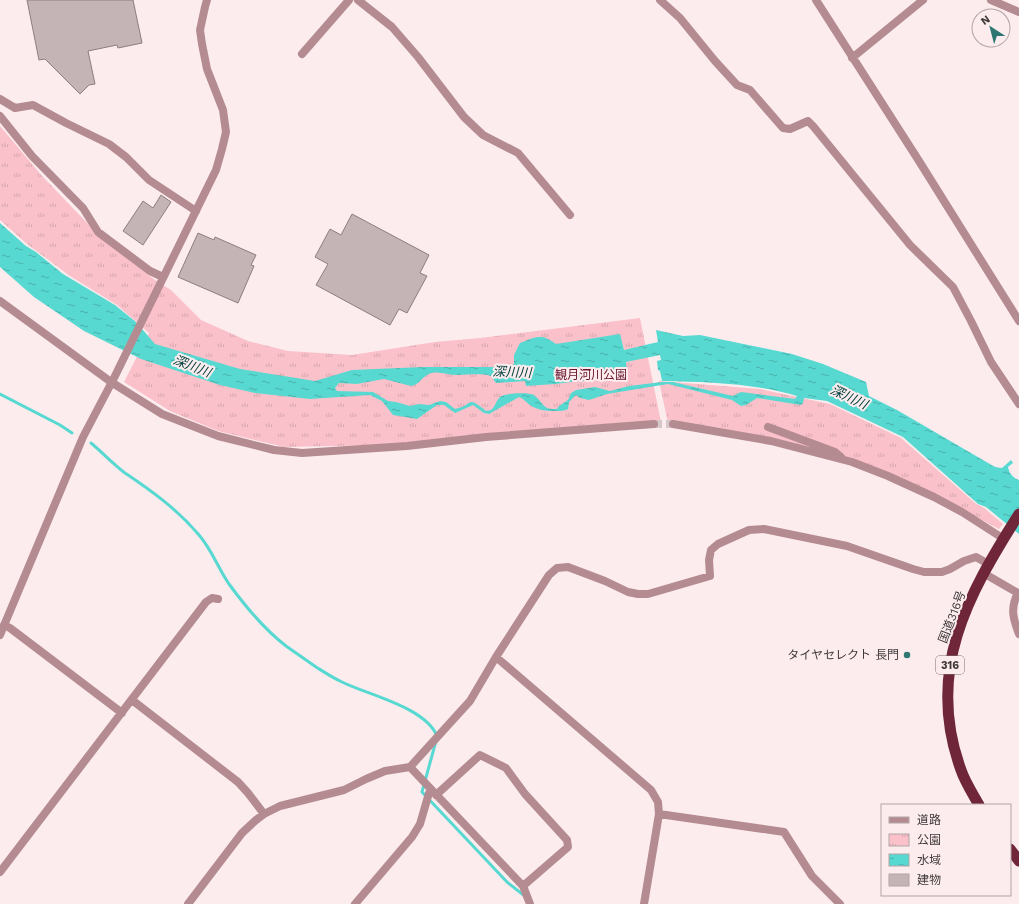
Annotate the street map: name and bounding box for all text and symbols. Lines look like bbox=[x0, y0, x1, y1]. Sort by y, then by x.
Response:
north arrow bbox=[971, 8, 1011, 48]
text: N bbox=[978, 13, 993, 28]
water label: 深川川 bbox=[171, 352, 215, 381]
water label: 深川川 bbox=[492, 364, 534, 380]
park label: 観月河川公園 bbox=[555, 368, 627, 382]
water label: 深川川 bbox=[828, 382, 872, 413]
street label: 国道316号 bbox=[936, 589, 968, 645]
place label: タイヤセレクト 長門 bbox=[787, 648, 899, 662]
marker: タイヤセレクト 長門 bbox=[902, 650, 912, 660]
road number: 316 bbox=[936, 656, 964, 674]
legend bbox=[881, 804, 1011, 896]
text: 道路 bbox=[917, 813, 941, 827]
text: 公園 bbox=[917, 833, 941, 847]
text: 水域 bbox=[917, 853, 941, 867]
text: 建物 bbox=[917, 873, 941, 887]

